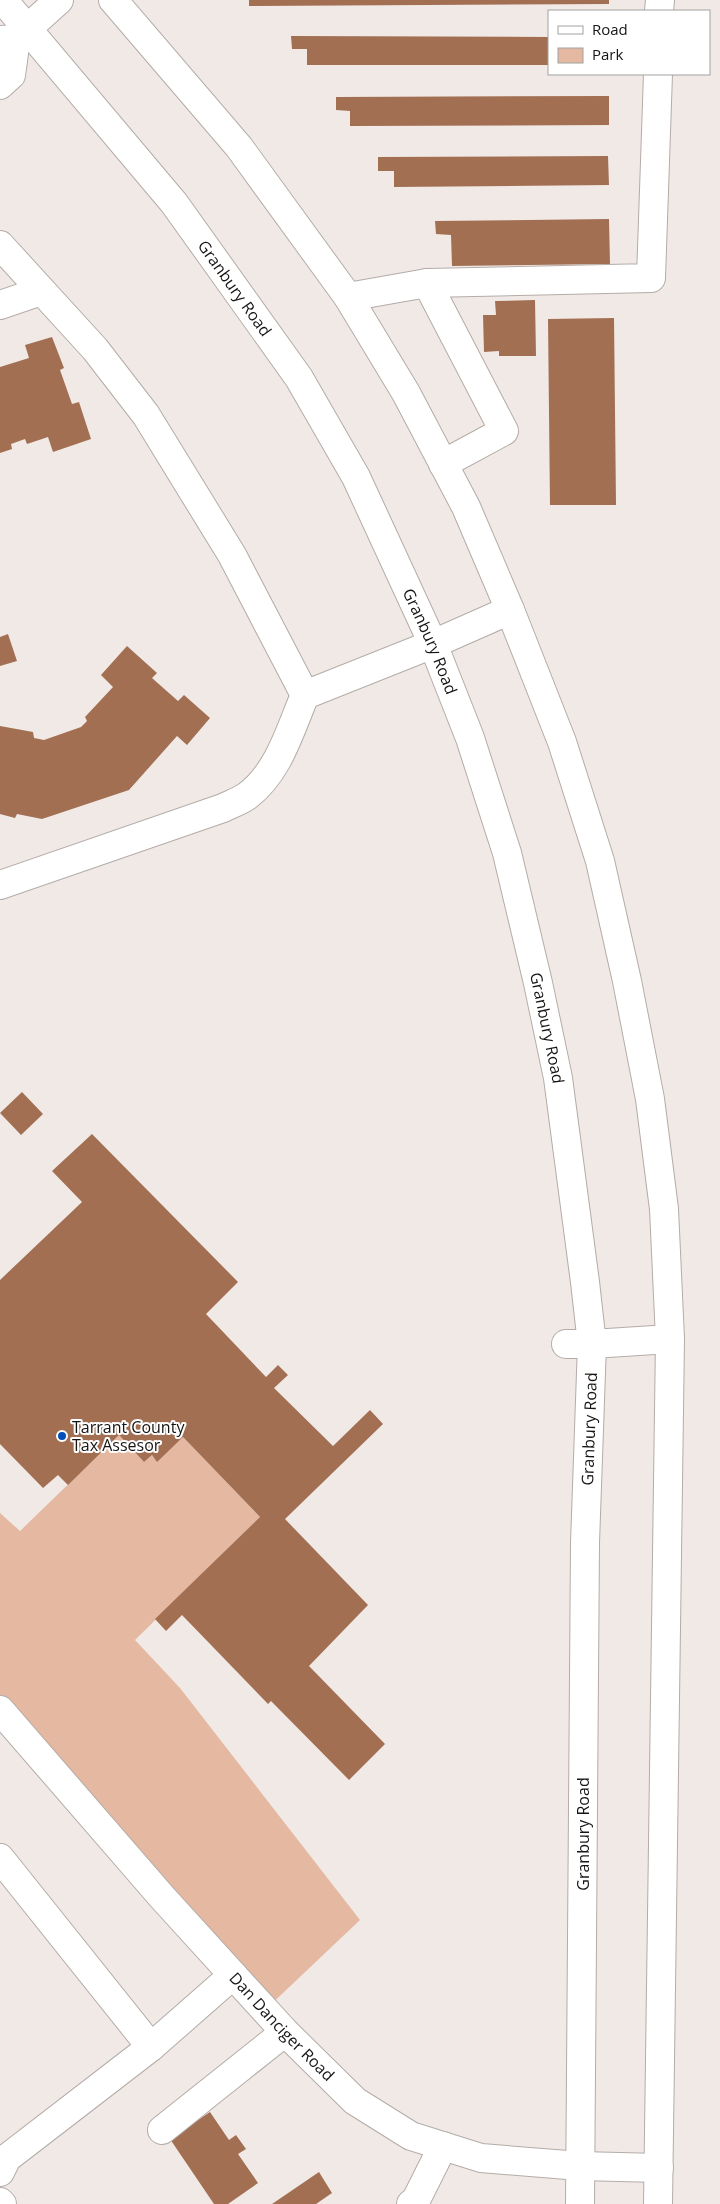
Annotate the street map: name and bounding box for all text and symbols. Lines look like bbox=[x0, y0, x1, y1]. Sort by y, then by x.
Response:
legend bbox=[548, 10, 710, 75]
text: Road bbox=[592, 19, 628, 39]
text: Park bbox=[592, 44, 623, 64]
street label: Granbury Road bbox=[193, 236, 277, 341]
street label: Granbury Road bbox=[398, 585, 463, 697]
street label: Granbury Road bbox=[525, 970, 570, 1085]
street label: Granbury Road bbox=[576, 1372, 602, 1486]
place label: Tarrant County Tax Assesor bbox=[72, 1416, 185, 1456]
marker: Tarrant County Tax Assesor bbox=[56, 1430, 68, 1442]
street label: Granbury Road bbox=[572, 1777, 594, 1891]
street label: Dan Danciger Road bbox=[225, 1967, 339, 2086]

